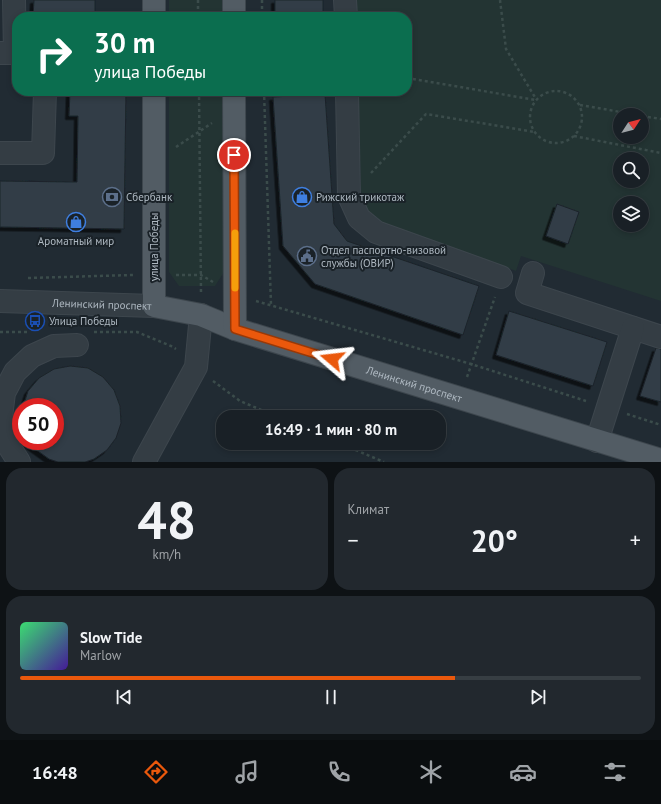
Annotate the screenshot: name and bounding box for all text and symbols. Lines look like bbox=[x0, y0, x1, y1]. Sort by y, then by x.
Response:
text: 30 m bbox=[94, 24, 155, 61]
icon: right bbox=[28, 28, 80, 80]
text: улица Победы bbox=[94, 60, 206, 83]
north arrow bbox=[613, 108, 649, 144]
map controls bbox=[613, 108, 649, 232]
pin bbox=[217, 138, 251, 172]
icon: arrive bbox=[223, 144, 245, 166]
button: search bbox=[613, 152, 649, 188]
bank icon: Сбербанк bbox=[101, 186, 123, 208]
shop icon: Рижский трикотаж bbox=[291, 186, 313, 208]
place label: Сбербанк bbox=[126, 190, 173, 204]
place label: Рижский трикотаж bbox=[316, 190, 405, 204]
button: layers bbox=[613, 196, 649, 232]
shop icon: Ароматный мир bbox=[65, 211, 87, 233]
street label: улица Победы bbox=[147, 213, 161, 281]
place label: Ароматный мир bbox=[38, 234, 114, 248]
place label: Отдел паспортно-визовой службы (ОВИР) bbox=[321, 243, 446, 270]
public building icon: Отдел паспортно-визовой службы (ОВИР) bbox=[296, 245, 318, 267]
street label: Ленинский проспект bbox=[51, 296, 152, 313]
bus stop icon: Улица Победы bbox=[24, 310, 46, 332]
place label: Улица Победы bbox=[49, 314, 118, 328]
position arrow bbox=[311, 338, 353, 380]
street label: Ленинский проспект bbox=[364, 362, 464, 406]
speed limit sign: 50 bbox=[12, 398, 64, 450]
text: 16:49 · 1 мин · 80 m bbox=[265, 420, 397, 439]
text: 48 bbox=[137, 486, 196, 553]
text: Климат bbox=[348, 501, 389, 518]
text: 20° bbox=[471, 521, 518, 560]
text: − bbox=[348, 526, 359, 554]
text: + bbox=[630, 526, 641, 554]
text: km/h bbox=[153, 546, 181, 563]
text: Slow Tide bbox=[80, 628, 142, 647]
text: Marlow bbox=[80, 647, 121, 664]
icon: previous bbox=[113, 686, 135, 708]
icon: pause bbox=[320, 686, 342, 708]
icon: next bbox=[527, 686, 549, 708]
icon: directions bbox=[142, 758, 170, 786]
icon: music bbox=[233, 758, 261, 786]
icon: phone bbox=[325, 758, 353, 786]
icon: climate bbox=[417, 758, 445, 786]
icon: car bbox=[509, 758, 537, 786]
icon: filters bbox=[601, 758, 629, 786]
text: 16:48 bbox=[32, 761, 78, 784]

